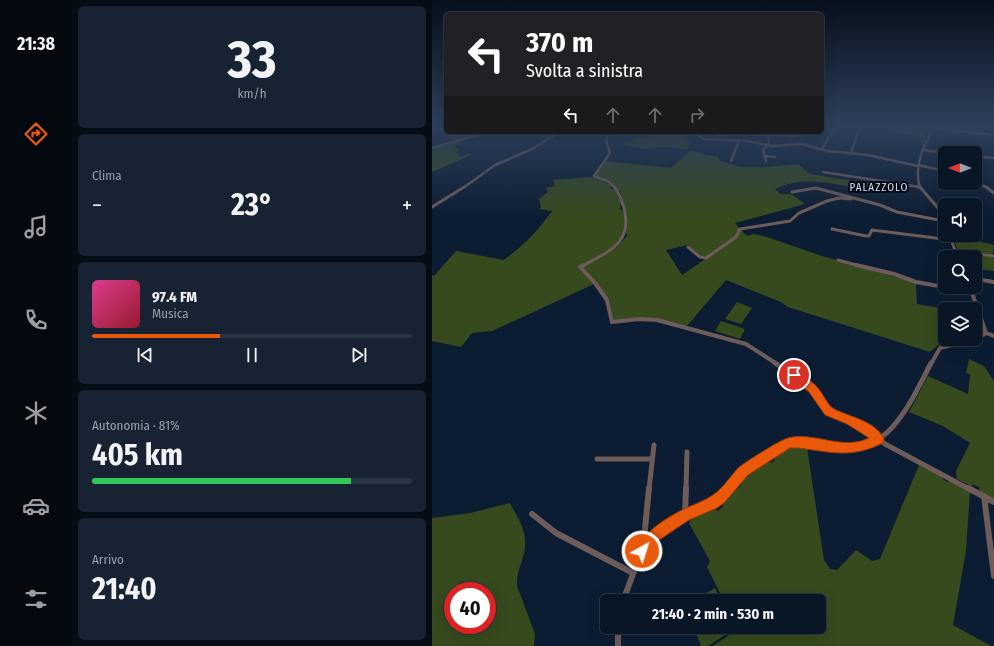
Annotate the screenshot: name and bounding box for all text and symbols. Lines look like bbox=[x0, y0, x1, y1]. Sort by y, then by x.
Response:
text: 370 m bbox=[526, 26, 593, 59]
text: 33 bbox=[227, 28, 277, 91]
icon: left bbox=[460, 28, 512, 80]
text: 21:38 bbox=[17, 33, 55, 55]
text: Svolta a sinistra bbox=[526, 60, 643, 82]
text: km/h bbox=[238, 86, 267, 101]
icon: left bbox=[560, 104, 582, 126]
icon: ahead bbox=[602, 104, 624, 126]
icon: ahead bbox=[644, 104, 666, 126]
icon: right bbox=[686, 104, 708, 126]
icon: directions bbox=[22, 120, 50, 148]
north arrow bbox=[938, 146, 982, 190]
map controls bbox=[938, 146, 982, 346]
text: Clima bbox=[92, 168, 122, 183]
district label: PALAZZOLO bbox=[850, 181, 908, 194]
text: 23° bbox=[231, 187, 273, 223]
text: − bbox=[92, 192, 102, 219]
text: + bbox=[402, 192, 412, 219]
button: sound bbox=[938, 198, 982, 242]
icon: music bbox=[22, 213, 50, 241]
button: search bbox=[938, 250, 982, 294]
text: 97.4 FM bbox=[152, 288, 197, 306]
button: layers bbox=[938, 302, 982, 346]
icon: phone bbox=[22, 306, 50, 334]
text: Musica bbox=[152, 306, 189, 321]
icon: previous bbox=[134, 344, 156, 366]
icon: pause bbox=[241, 344, 263, 366]
icon: next bbox=[348, 344, 370, 366]
pin bbox=[777, 358, 811, 392]
icon: arrive bbox=[783, 364, 805, 386]
icon: climate bbox=[22, 399, 50, 427]
text: Autonomia · 81% bbox=[92, 418, 180, 433]
text: 405 km bbox=[92, 437, 183, 473]
icon: car bbox=[22, 492, 50, 520]
position arrow bbox=[621, 530, 663, 572]
text: Arrivo bbox=[92, 552, 124, 567]
text: 21:40 bbox=[92, 571, 157, 607]
speed limit sign: 40 bbox=[444, 582, 496, 634]
icon: filters bbox=[22, 585, 50, 613]
text: 21:40 · 2 min · 530 m bbox=[652, 605, 774, 623]

